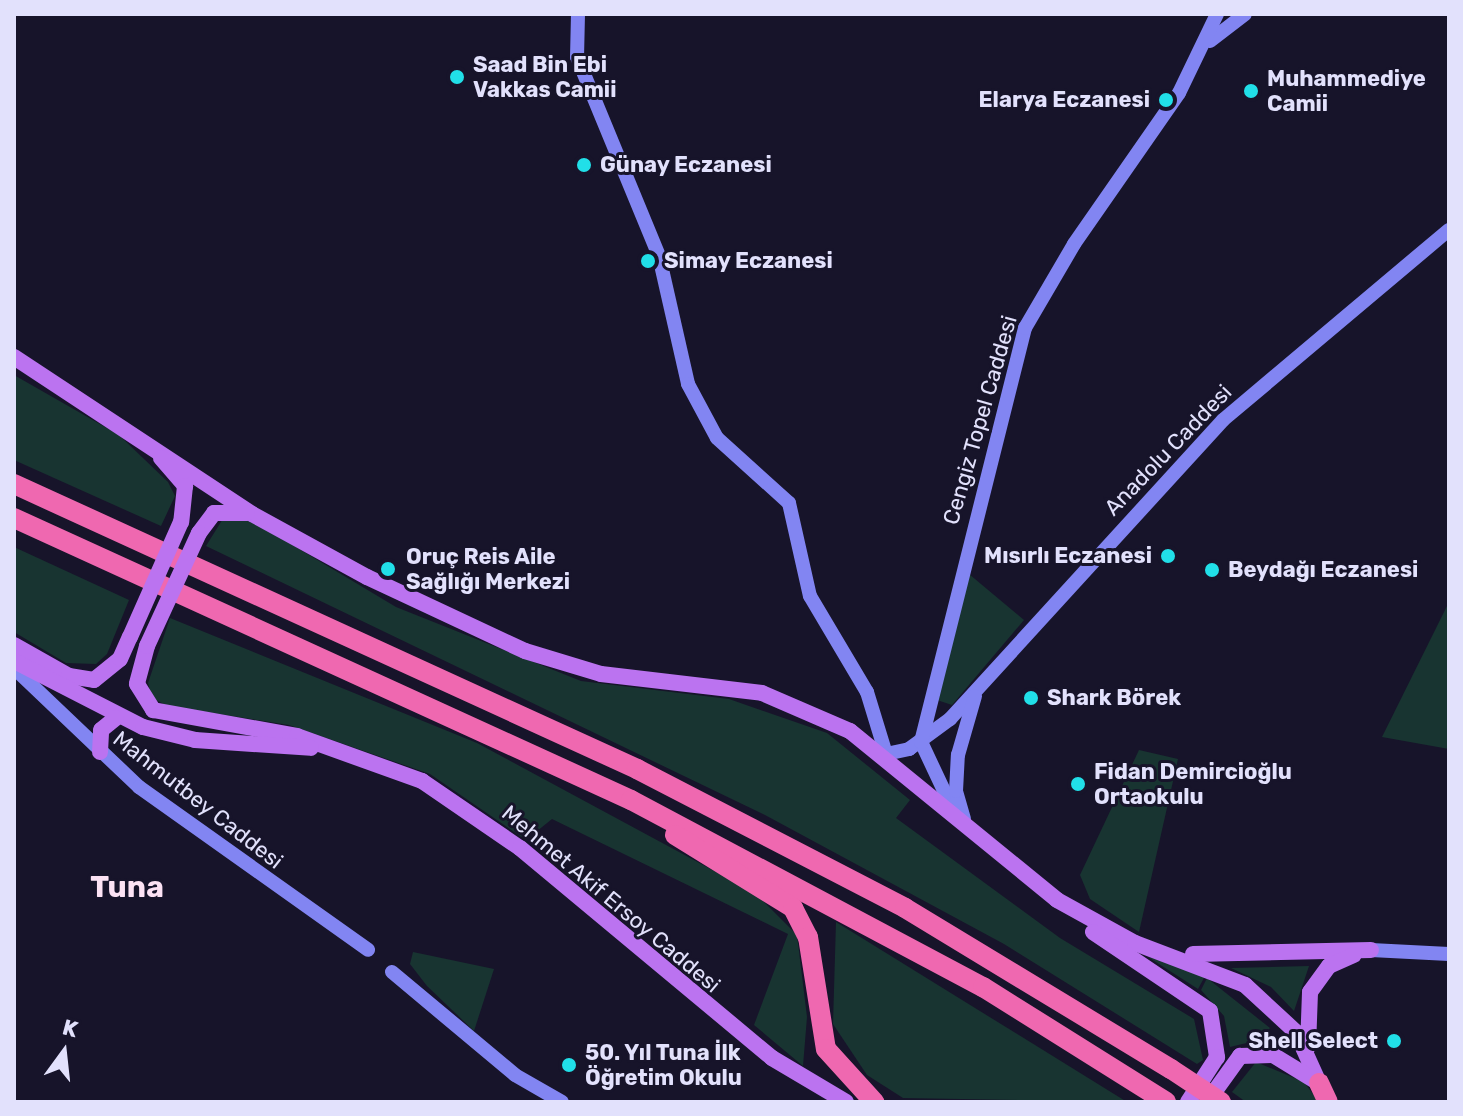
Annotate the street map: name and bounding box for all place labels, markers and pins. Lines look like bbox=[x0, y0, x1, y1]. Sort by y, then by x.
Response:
place label: Saad Bin Ebi Vakkas Camii bbox=[473, 51, 616, 102]
place label: Muhammediye Camii bbox=[1267, 65, 1426, 116]
marker: Saad Bin Ebi Vakkas Camii bbox=[448, 68, 466, 86]
marker: Muhammediye Camii bbox=[1242, 82, 1260, 100]
place label: Elarya Eczanesi bbox=[979, 87, 1150, 113]
marker: Elarya Eczanesi bbox=[1157, 91, 1175, 109]
place label: Günay Eczanesi bbox=[600, 152, 772, 178]
marker: Günay Eczanesi bbox=[575, 156, 593, 174]
place label: Simay Eczanesi bbox=[664, 248, 833, 274]
marker: Simay Eczanesi bbox=[639, 252, 657, 270]
place label: Oruç Reis Aile Sağlığı Merkezi bbox=[406, 543, 570, 594]
place label: Mısırlı Eczanesi bbox=[984, 543, 1152, 569]
marker: Mısırlı Eczanesi bbox=[1159, 547, 1177, 565]
place label: Beydağı Eczanesi bbox=[1228, 557, 1418, 583]
marker: Oruç Reis Aile Sağlığı Merkezi bbox=[377, 558, 399, 580]
marker: Beydağı Eczanesi bbox=[1203, 561, 1221, 579]
place label: Shark Börek bbox=[1047, 685, 1181, 711]
marker: Shark Börek bbox=[1022, 689, 1040, 707]
place label: Fidan Demircioğlu Ortaokulu bbox=[1094, 758, 1292, 810]
marker: Fidan Demircioğlu Ortaokulu bbox=[1069, 775, 1087, 793]
place label: Shell Select bbox=[1249, 1028, 1378, 1054]
marker: Shell Select bbox=[1385, 1032, 1403, 1050]
place label: 50. Yıl Tuna İlk Öğretim Okulu bbox=[585, 1039, 742, 1090]
marker: 50. Yıl Tuna İlk Öğretim Okulu bbox=[560, 1056, 578, 1074]

